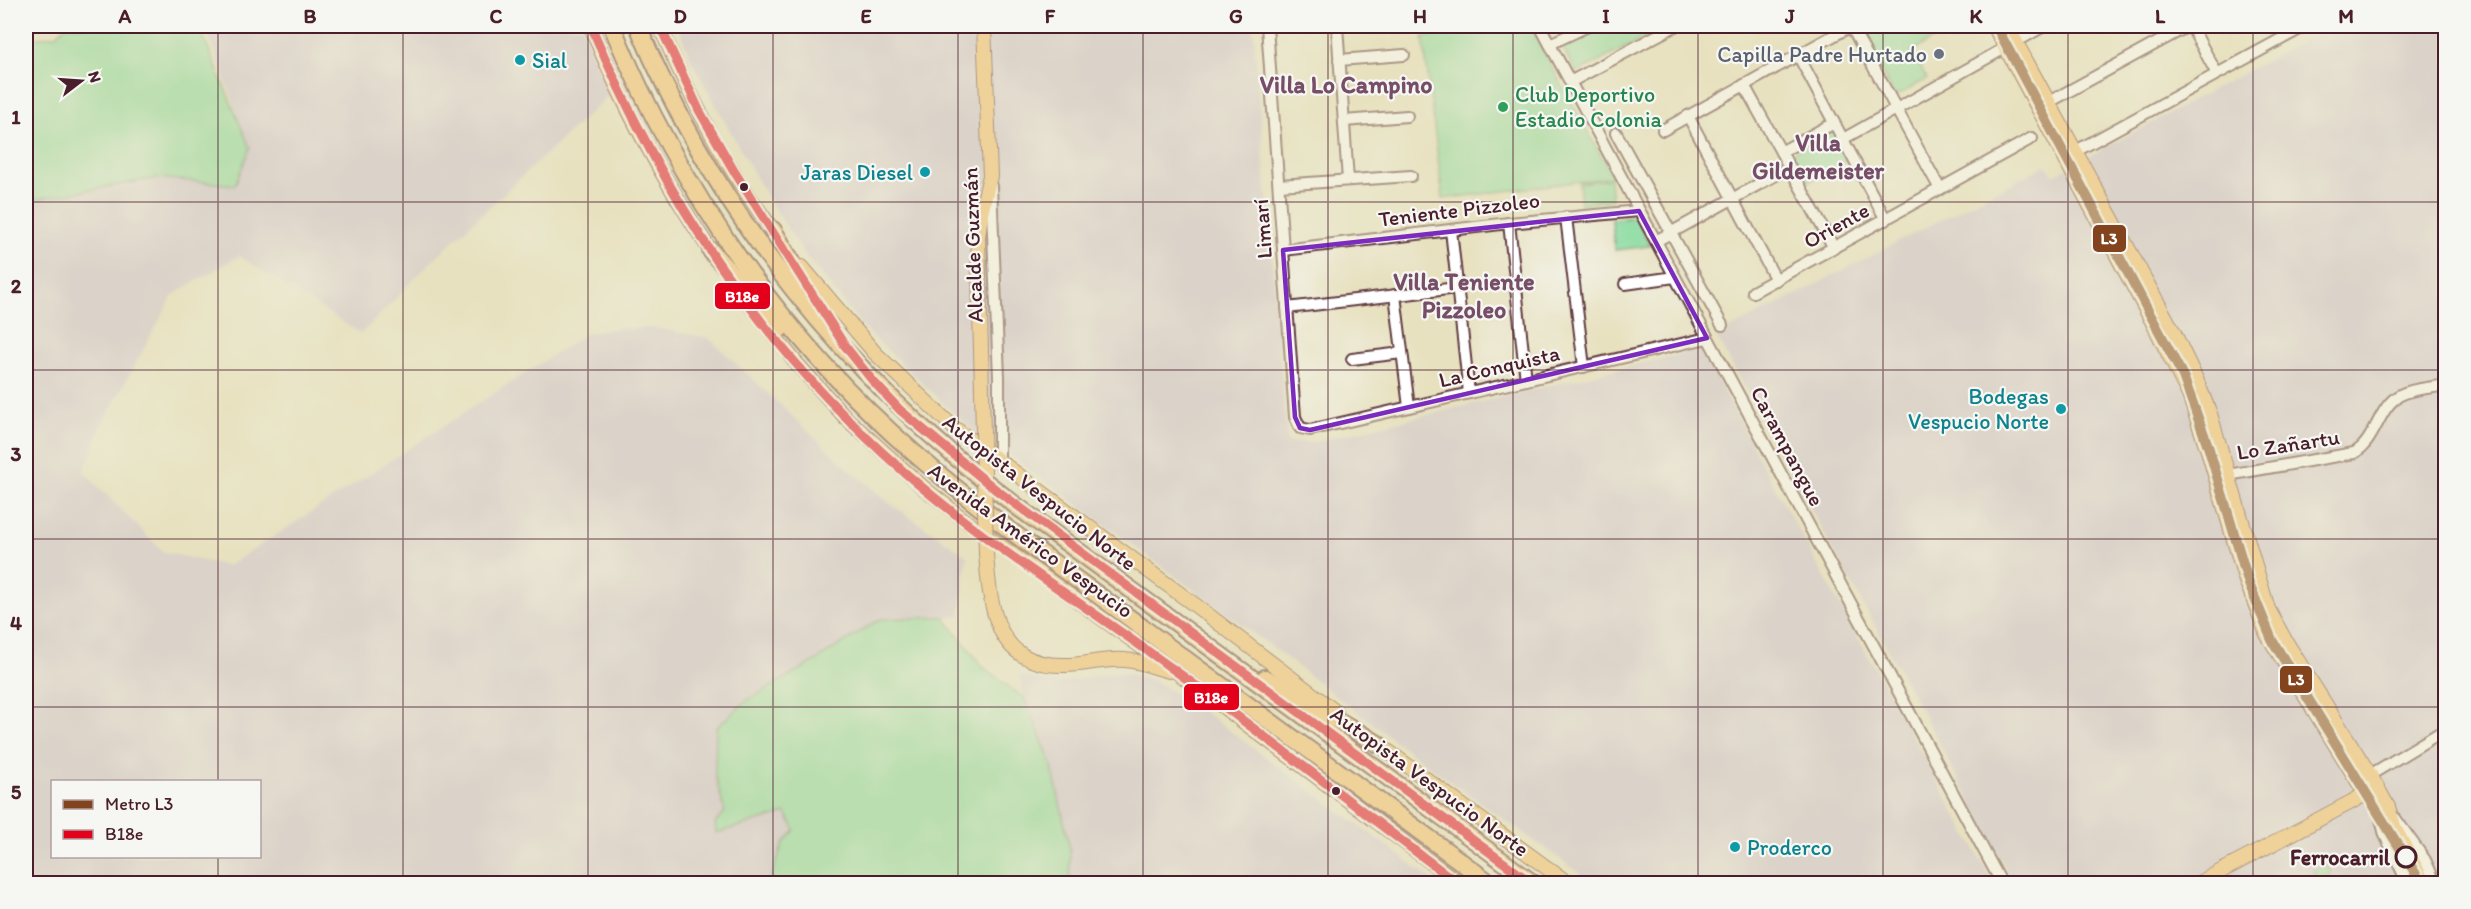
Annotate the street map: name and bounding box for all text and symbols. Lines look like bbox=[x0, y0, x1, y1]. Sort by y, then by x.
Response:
text: A bbox=[118, 4, 132, 28]
text: B bbox=[304, 4, 317, 28]
text: C bbox=[490, 4, 503, 28]
text: D bbox=[673, 4, 687, 28]
text: E bbox=[860, 4, 872, 28]
text: F bbox=[1045, 4, 1056, 28]
text: G bbox=[1229, 4, 1243, 28]
text: H bbox=[1413, 4, 1427, 28]
text: I bbox=[1602, 4, 1610, 28]
text: J bbox=[1784, 4, 1795, 28]
text: K bbox=[1970, 4, 1984, 28]
text: L bbox=[2155, 4, 2166, 28]
text: M bbox=[2338, 4, 2354, 28]
place label: Capilla Padre Hurtado bbox=[1717, 41, 1927, 68]
place label: Sial bbox=[532, 47, 567, 74]
marker: Capilla Padre Hurtado bbox=[1932, 47, 1946, 61]
north arrow bbox=[51, 51, 111, 111]
marker: Sial bbox=[513, 53, 527, 67]
text: N bbox=[84, 69, 106, 85]
district label: Villa Lo Campino bbox=[1260, 70, 1432, 100]
place label: Club Deportivo Estadio Colonia bbox=[1515, 81, 1662, 133]
marker: Club Deportivo Estadio Colonia bbox=[1496, 100, 1510, 114]
text: 1 bbox=[11, 105, 21, 129]
district label: Villa Gildemeister bbox=[1752, 128, 1885, 185]
place label: Jaras Diesel bbox=[800, 159, 913, 186]
marker: Jaras Diesel bbox=[918, 165, 932, 179]
street label: Alcalde Guzmán bbox=[956, 166, 989, 323]
unlabelled marker bbox=[738, 181, 750, 193]
street label: Teniente Pizzoleo bbox=[1377, 186, 1541, 233]
street label: Oriente bbox=[1798, 196, 1874, 255]
street label: Limarí bbox=[1247, 198, 1278, 260]
line badge: L3 bbox=[2092, 224, 2127, 253]
text: L3 bbox=[2101, 229, 2118, 248]
district label: Villa Teniente Pizzoleo bbox=[1393, 267, 1535, 324]
text: 2 bbox=[11, 274, 22, 298]
line badge: B18e bbox=[714, 282, 771, 310]
text: B18e bbox=[725, 287, 759, 306]
street label: La Conquista bbox=[1436, 339, 1562, 394]
street label: Carampangue bbox=[1745, 382, 1831, 511]
place label: Bodegas Vespucio Norte bbox=[1908, 383, 2049, 435]
marker: Bodegas Vespucio Norte bbox=[2054, 402, 2068, 416]
street label: Autopista Vespucio Norte bbox=[937, 408, 1142, 577]
street label: Lo Zañartu bbox=[2235, 423, 2341, 466]
text: 3 bbox=[11, 442, 22, 466]
street label: Avenida Américo Vespucio bbox=[923, 457, 1139, 624]
text: 4 bbox=[10, 611, 22, 635]
line badge: L3 bbox=[2279, 665, 2313, 694]
text: L3 bbox=[2288, 670, 2305, 689]
line badge: B18e bbox=[1183, 683, 1240, 711]
text: B18e bbox=[1194, 688, 1228, 707]
street label: Autopista Vespucio Norte bbox=[1325, 700, 1534, 862]
text: 5 bbox=[11, 780, 22, 804]
legend bbox=[51, 780, 261, 858]
unlabelled marker bbox=[1330, 785, 1342, 797]
text: Metro L3 bbox=[105, 793, 174, 815]
text: B18e bbox=[105, 823, 143, 845]
place label: Proderco bbox=[1747, 834, 1832, 861]
marker: Proderco bbox=[1728, 840, 1742, 854]
place label: Ferrocarril bbox=[2290, 844, 2391, 871]
marker: Ferrocarril bbox=[2395, 846, 2417, 868]

